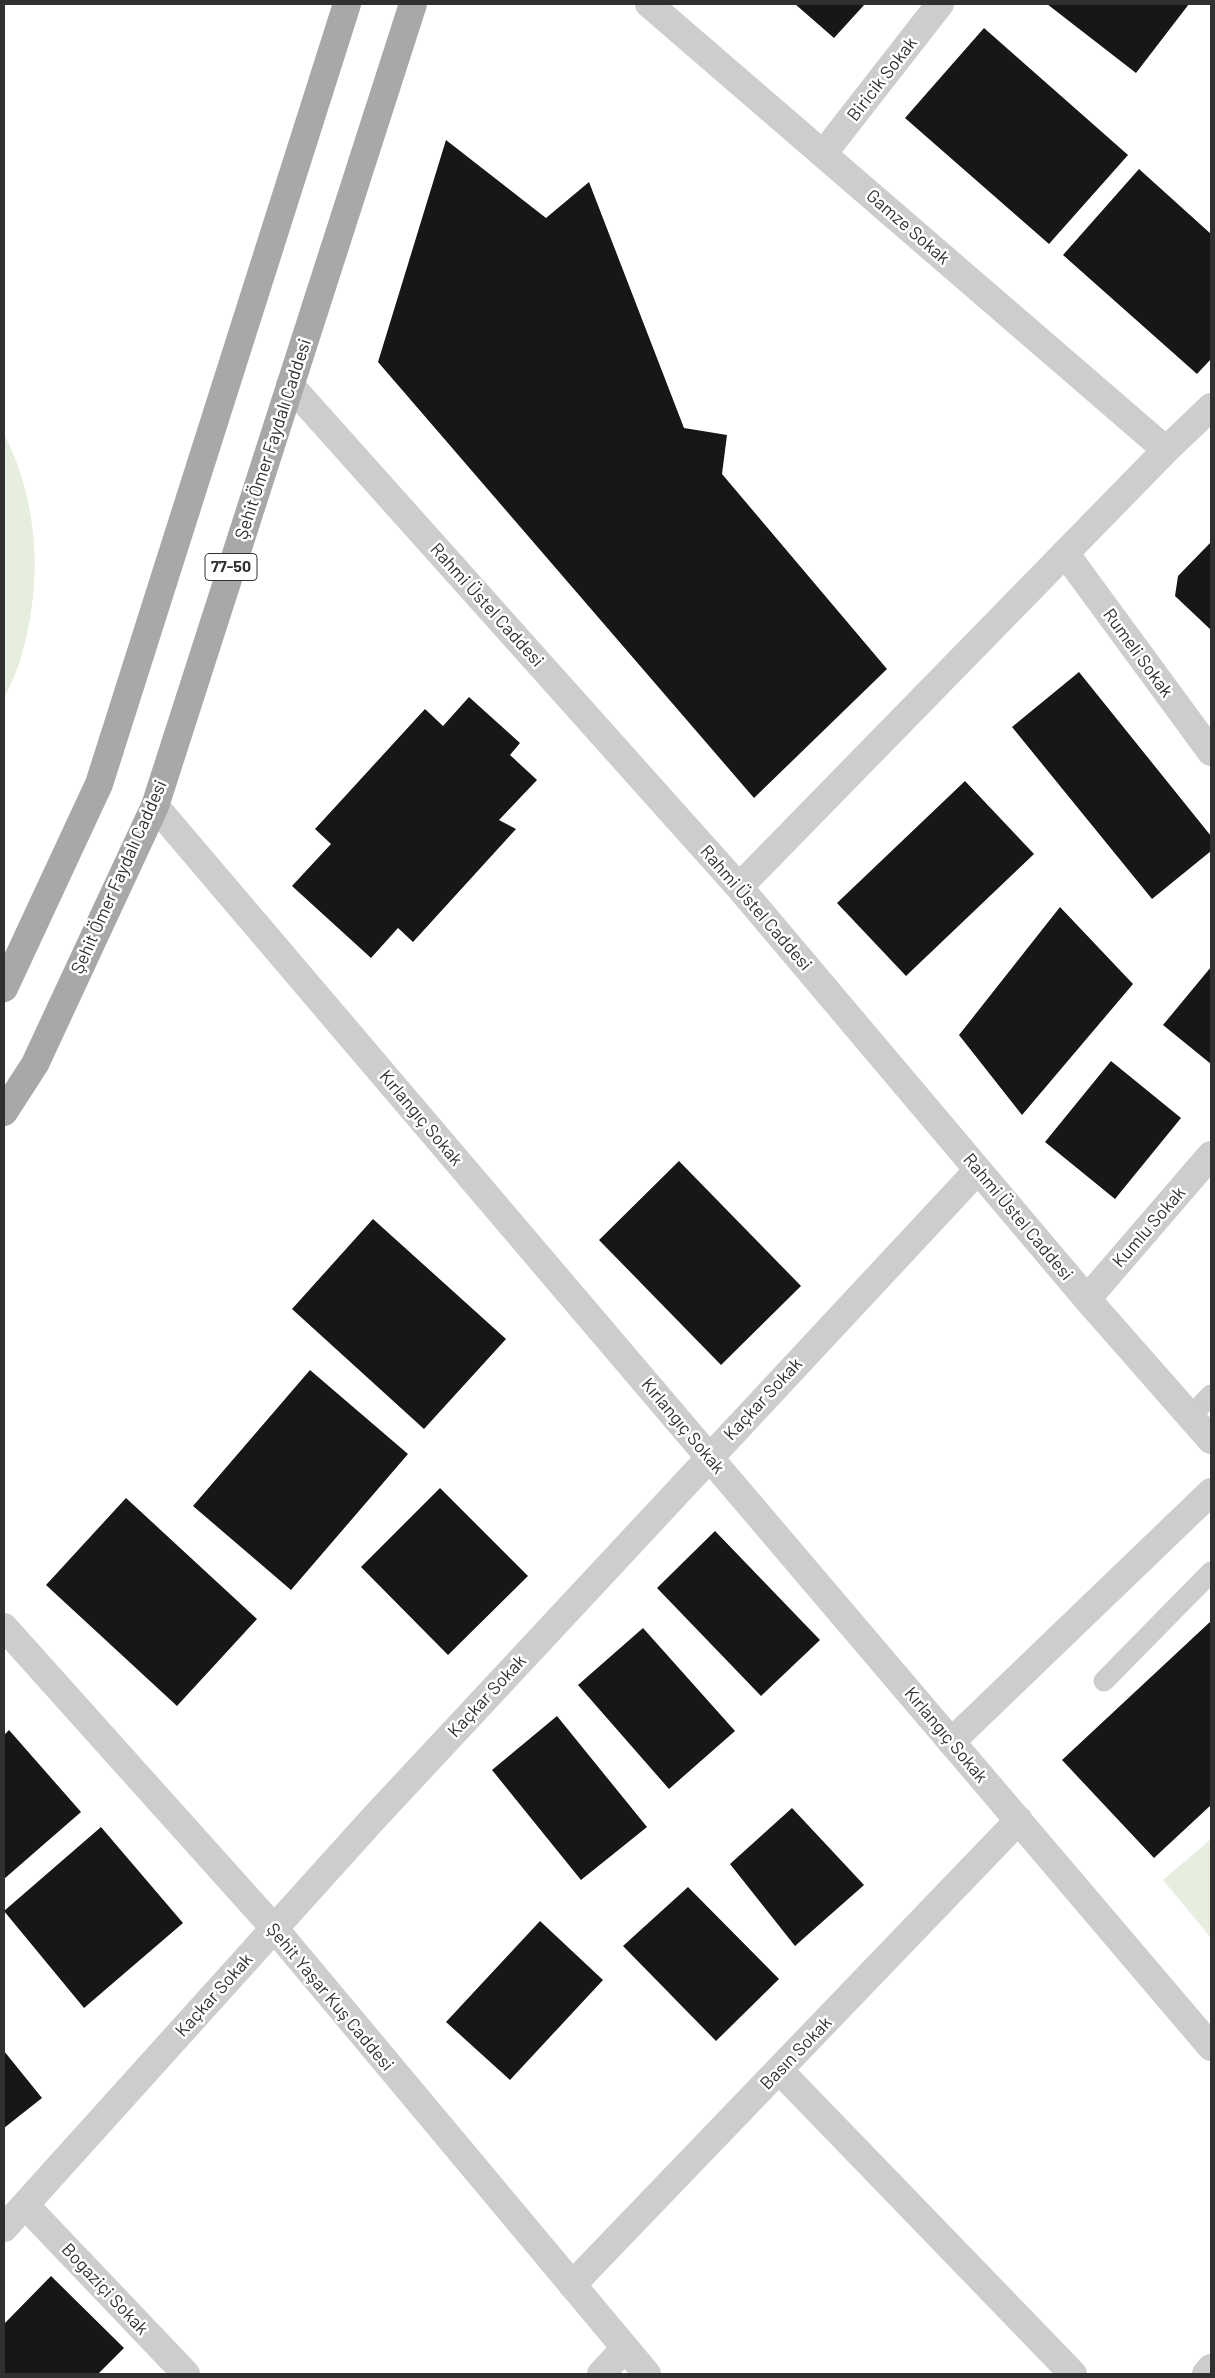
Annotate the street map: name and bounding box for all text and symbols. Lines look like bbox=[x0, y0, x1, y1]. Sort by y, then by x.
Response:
street label: Biricik Sokak bbox=[842, 33, 922, 125]
street label: Gamze Sokak bbox=[862, 185, 954, 269]
street label: Şehit Ömer Faydalı Caddesi bbox=[230, 336, 316, 542]
street label: Rahmi Üstel Caddesi bbox=[426, 539, 548, 671]
road number: 77-50 bbox=[205, 554, 257, 580]
street label: Rumeli Sokak bbox=[1098, 604, 1178, 702]
street label: Şehit Ömer Faydalı Caddesi bbox=[66, 777, 172, 977]
street label: Rahmi Üstel Caddesi bbox=[696, 841, 816, 975]
street label: Kırlangıç Sokak bbox=[375, 1066, 467, 1170]
street label: Rahmi Üstel Caddesi bbox=[959, 1149, 1077, 1285]
street label: Kumlu Sokak bbox=[1108, 1182, 1190, 1272]
street label: Kaçkar Sokak bbox=[719, 1353, 807, 1445]
street label: Kırlangıç Sokak bbox=[637, 1374, 729, 1478]
street label: Kaçkar Sokak bbox=[443, 1650, 531, 1742]
street label: Kırlangıç Sokak bbox=[900, 1683, 992, 1787]
street label: Şehit Yaşar Kuş Caddesi bbox=[262, 1919, 398, 2075]
street label: Kaçkar Sokak bbox=[171, 1949, 257, 2041]
street label: Basın Sokak bbox=[756, 2012, 836, 2094]
street label: Bogaziçi Sokak bbox=[57, 2239, 153, 2339]

